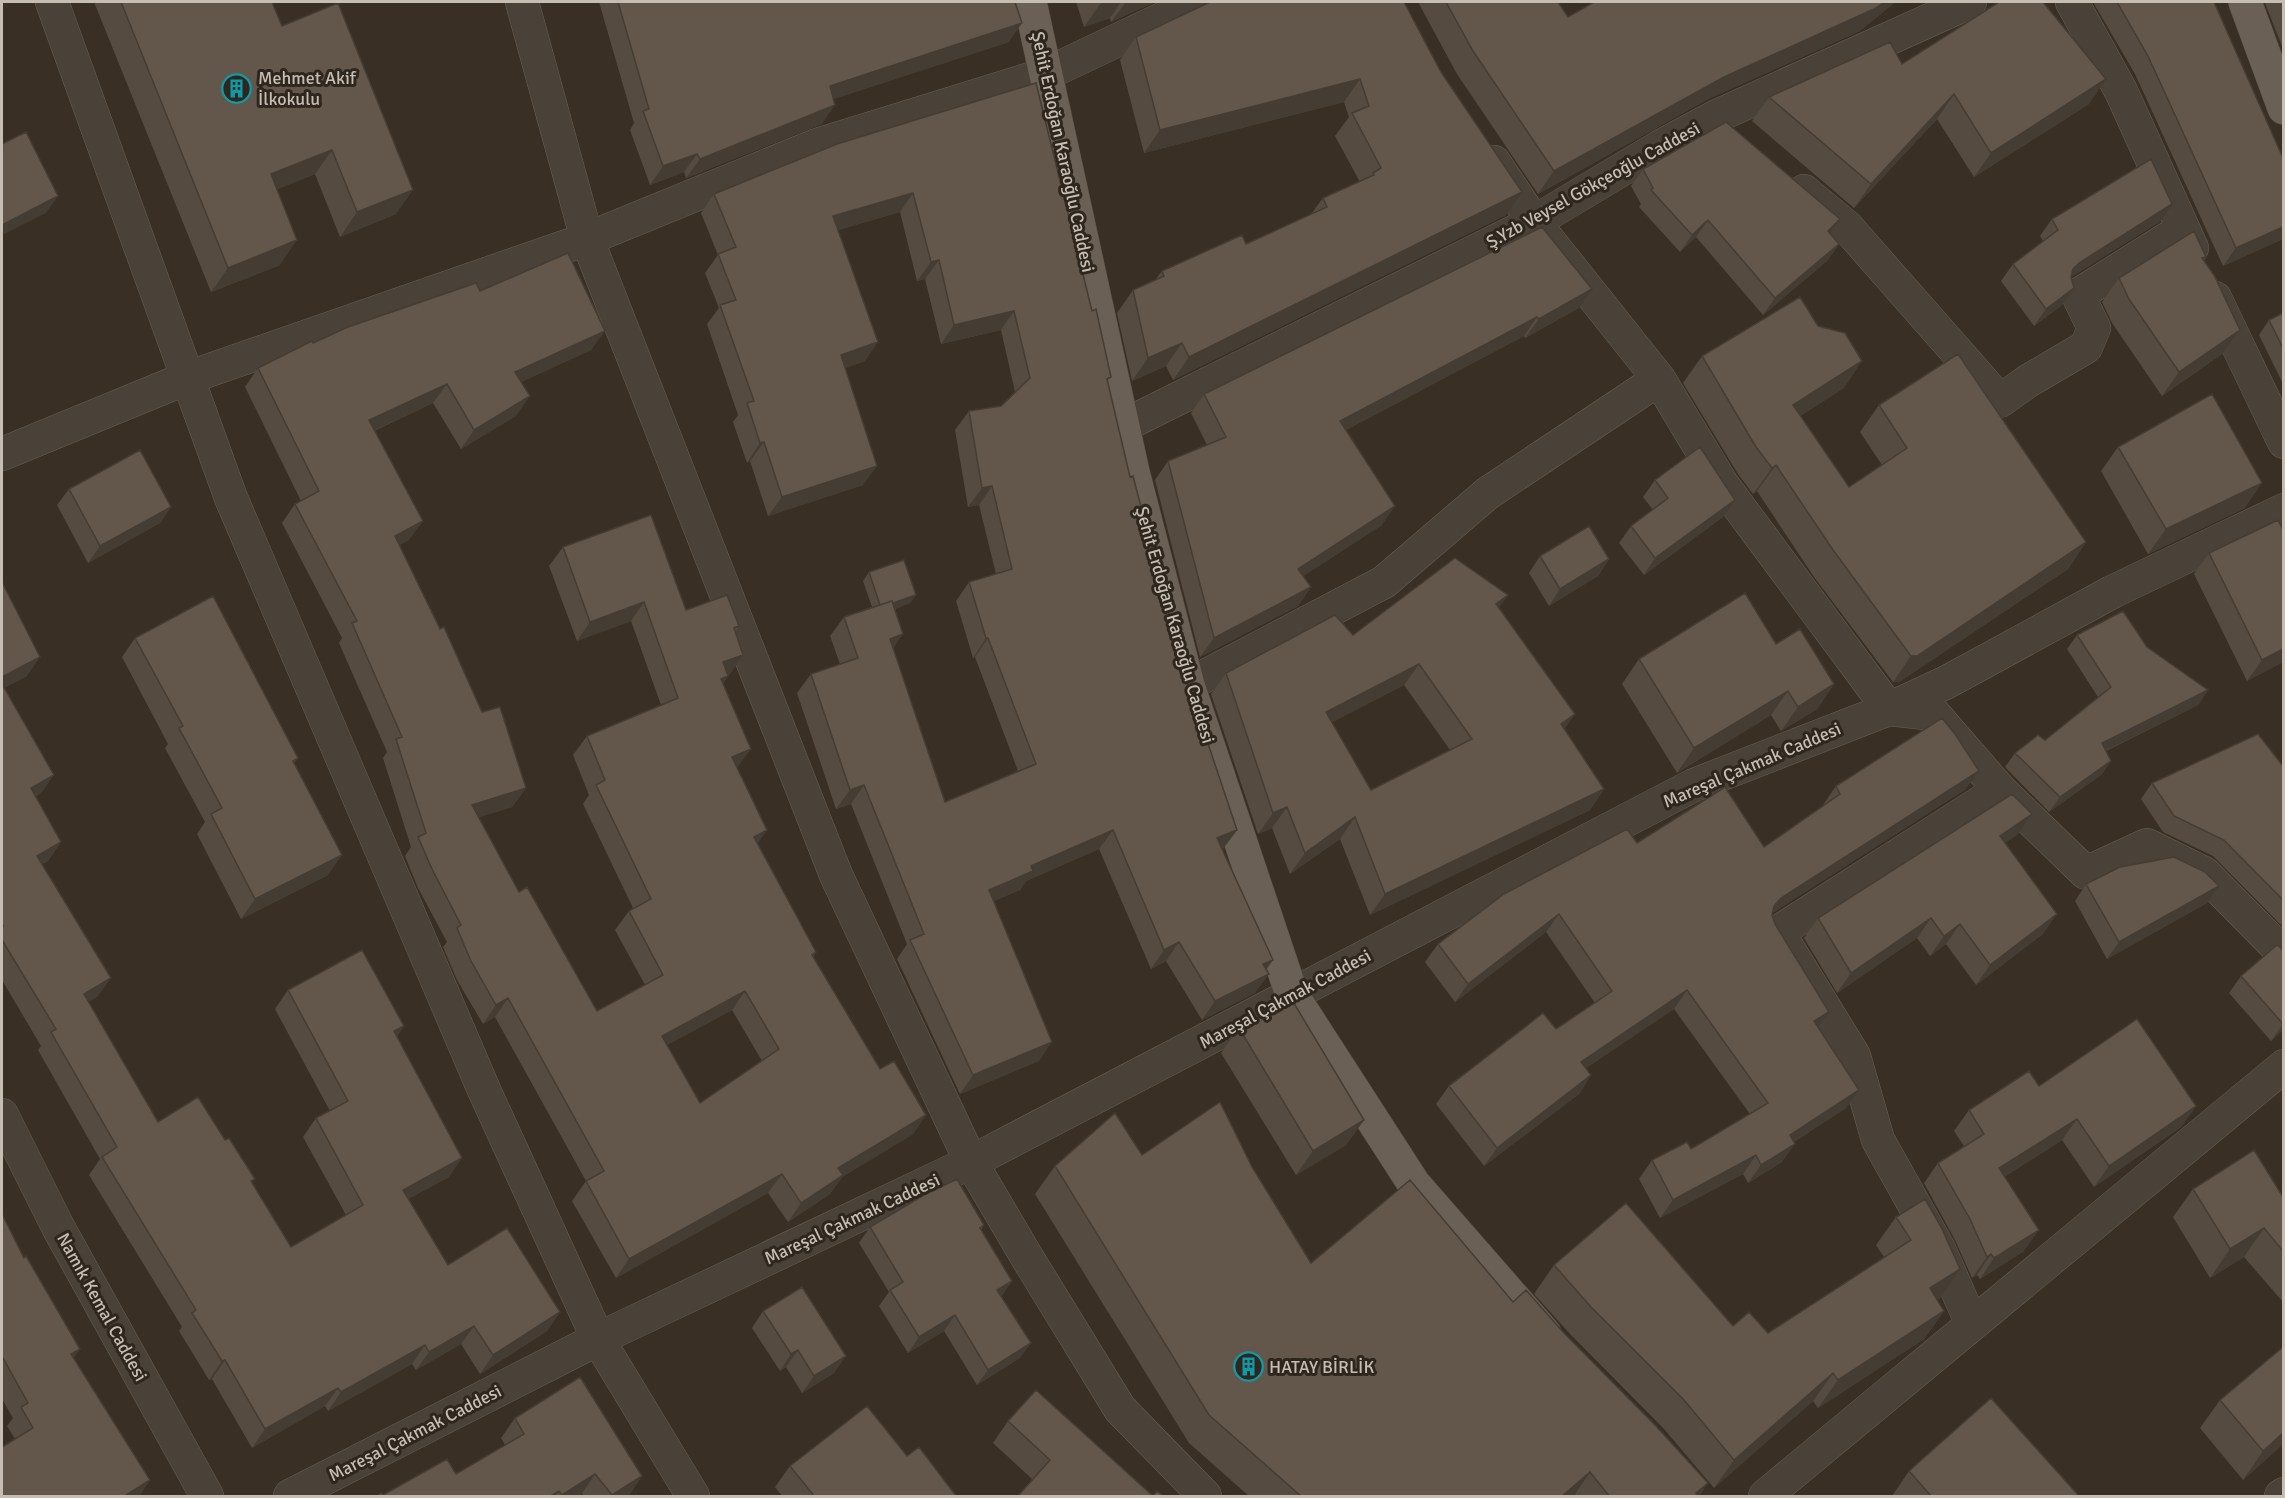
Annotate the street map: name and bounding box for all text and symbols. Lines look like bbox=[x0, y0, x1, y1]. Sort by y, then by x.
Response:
street label: Şehit Erdoğan Karaoğlu Caddesi bbox=[1027, 30, 1099, 274]
place label: Mehmet Akif İlkokulu bbox=[258, 67, 357, 110]
building icon: Mehmet Akif İlkokulu bbox=[221, 72, 253, 104]
street label: Ş.Yzb Veysel Gökçeoğlu Caddesi bbox=[1482, 117, 1704, 253]
street label: Şehit Erdoğan Karaoğlu Caddesi bbox=[1131, 504, 1219, 746]
street label: Mareşal Çakmak Caddesi bbox=[1660, 718, 1844, 812]
street label: Mareşal Çakmak Caddesi bbox=[1195, 944, 1375, 1054]
street label: Mareşal Çakmak Caddesi bbox=[761, 1169, 943, 1269]
street label: Namık Kemal Caddesi bbox=[52, 1229, 152, 1385]
building icon: HATAY BİRLİK bbox=[1232, 1351, 1264, 1383]
place label: HATAY BİRLİK bbox=[1269, 1356, 1374, 1378]
street label: Mareşal Çakmak Caddesi bbox=[325, 1380, 505, 1486]

